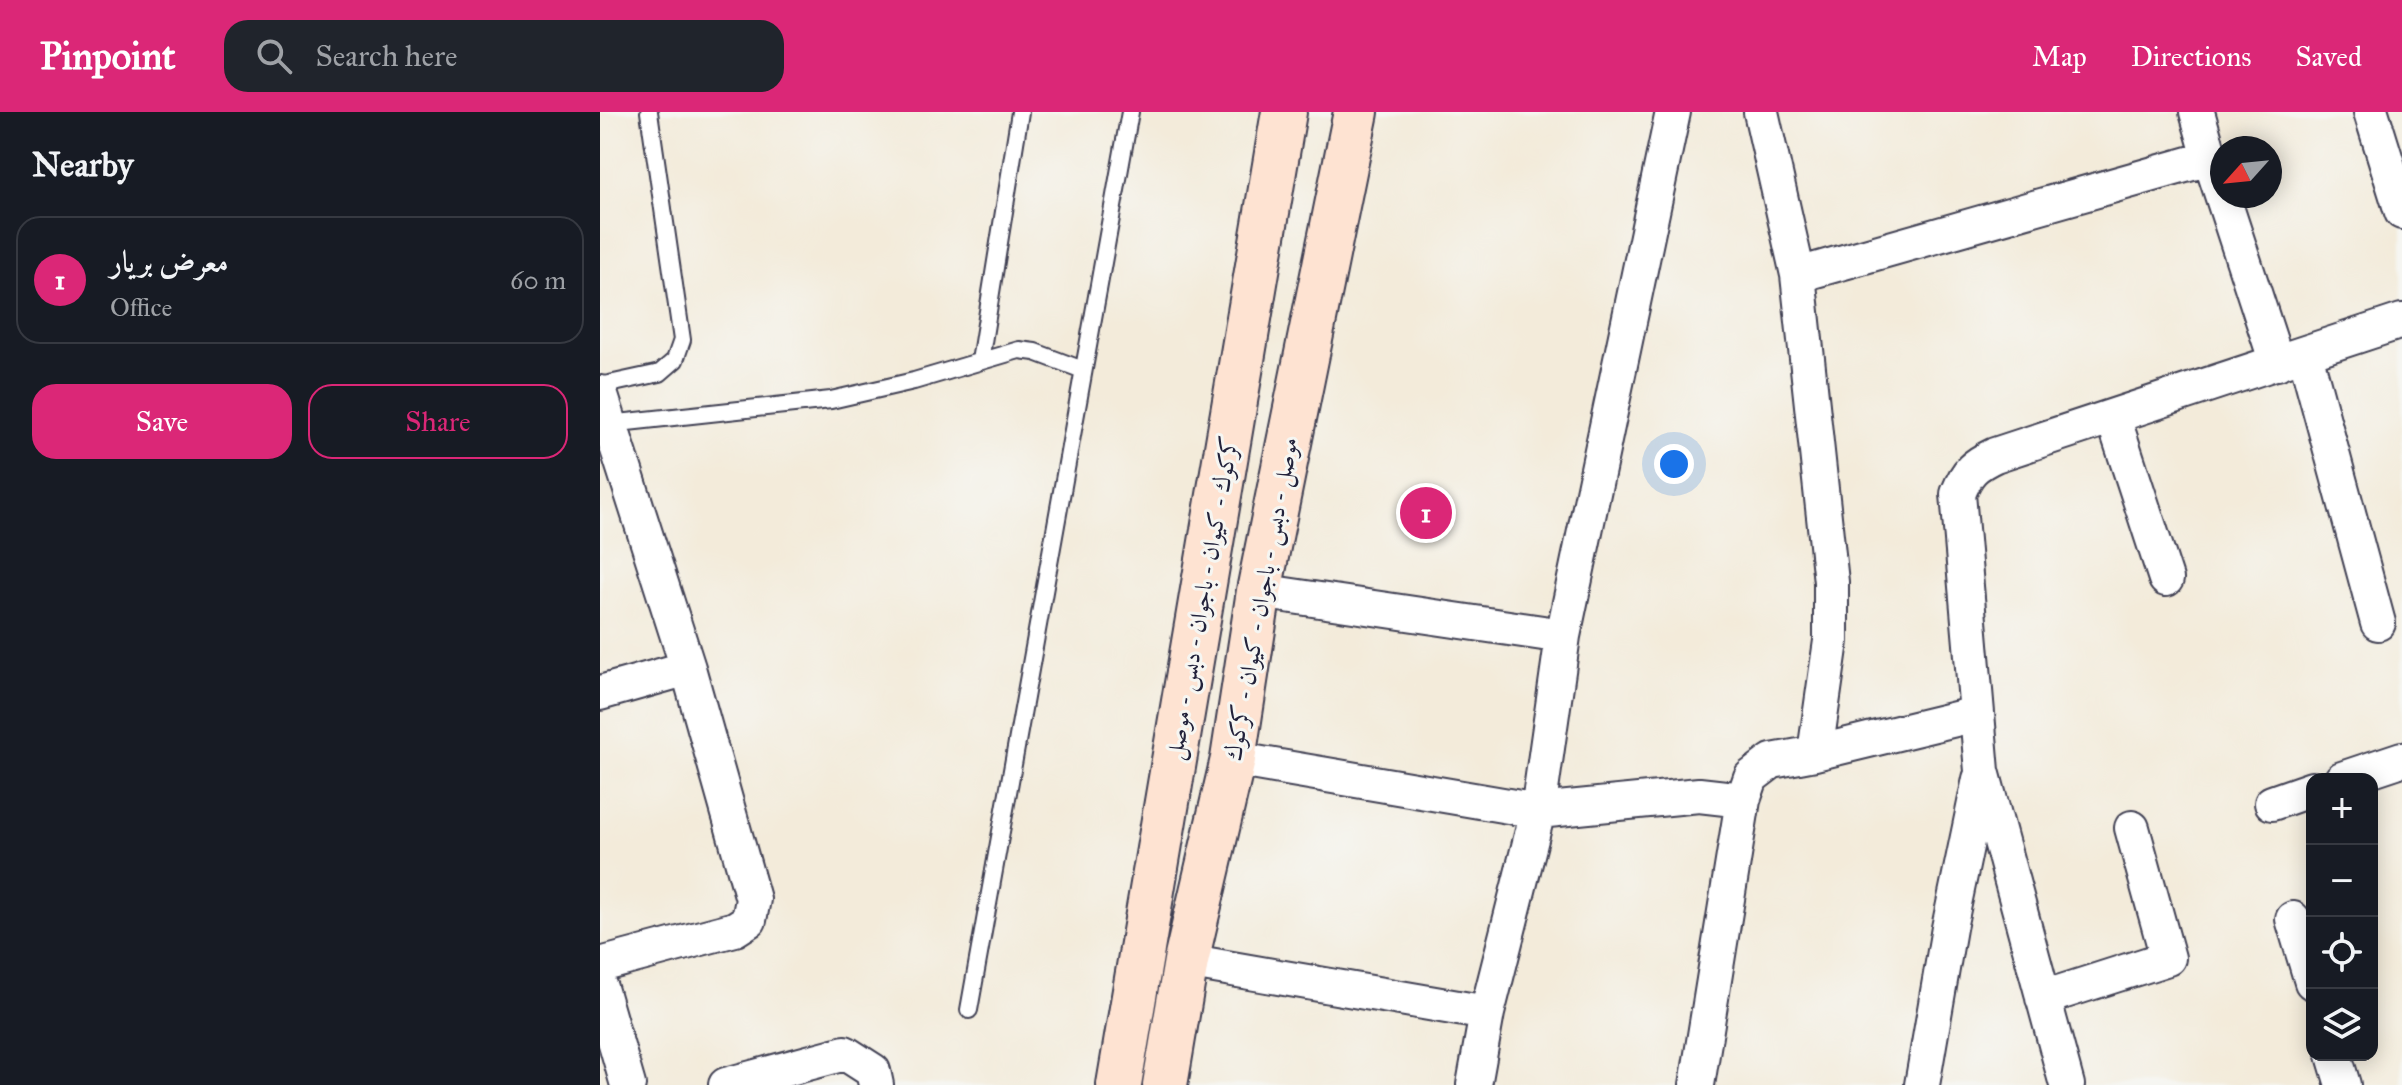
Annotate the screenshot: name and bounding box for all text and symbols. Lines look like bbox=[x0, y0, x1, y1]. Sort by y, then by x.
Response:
search box bbox=[224, 20, 784, 92]
text: Pinpoint bbox=[40, 33, 176, 79]
icon: search bbox=[252, 34, 296, 78]
text: Search here bbox=[316, 38, 457, 74]
text: Map bbox=[2032, 39, 2087, 74]
text: Directions bbox=[2131, 39, 2252, 74]
text: Saved bbox=[2296, 39, 2362, 74]
north arrow bbox=[2210, 136, 2282, 208]
text: Nearby bbox=[32, 144, 134, 185]
text: معرض بريار bbox=[110, 244, 228, 280]
text: 1 bbox=[55, 264, 65, 296]
text: 60 m bbox=[510, 264, 566, 296]
text: Office bbox=[110, 291, 172, 323]
button: Save bbox=[32, 384, 292, 459]
button: Share bbox=[308, 384, 568, 459]
street label: كركوك - كيوان - باجوان - دبس - موصل bbox=[1159, 434, 1247, 763]
street label: موصل - دبس - باجوان - كيوان - كركوك bbox=[1218, 435, 1306, 764]
your location bbox=[1654, 444, 1694, 484]
pin: 1 bbox=[1400, 483, 1452, 543]
map controls bbox=[2306, 773, 2378, 1061]
button: + bbox=[2306, 773, 2378, 845]
button: − bbox=[2306, 845, 2378, 917]
button: locate bbox=[2306, 917, 2378, 989]
button: layers bbox=[2306, 989, 2378, 1061]

